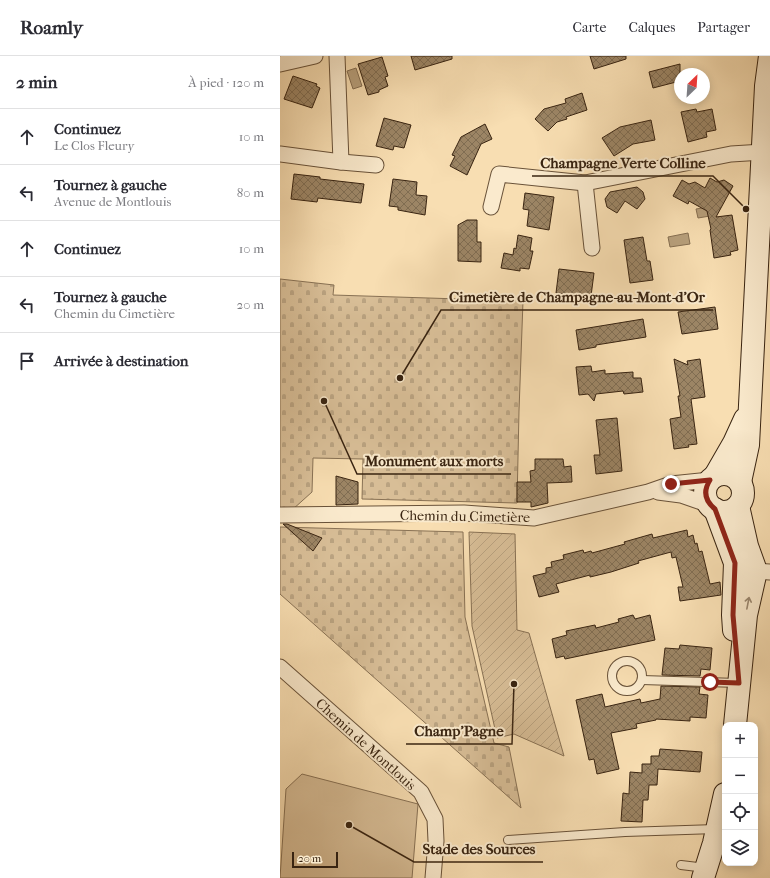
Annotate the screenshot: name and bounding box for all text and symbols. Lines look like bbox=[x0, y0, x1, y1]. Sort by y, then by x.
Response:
text: Roamly bbox=[20, 17, 83, 39]
text: Carte bbox=[573, 19, 606, 36]
text: Calques bbox=[628, 19, 675, 36]
text: Partager bbox=[697, 19, 750, 36]
north arrow bbox=[674, 68, 710, 104]
text: 2 min bbox=[16, 72, 57, 92]
text: À pied · 120 m bbox=[188, 75, 264, 90]
text: Continuez bbox=[54, 120, 121, 138]
icon: ahead bbox=[16, 126, 38, 148]
text: 10 m bbox=[239, 129, 264, 144]
text: Le Clos Fleury bbox=[54, 138, 134, 153]
callout: Champagne Verte Colline bbox=[532, 149, 713, 176]
text: Champagne Verte Colline bbox=[540, 154, 706, 172]
text: Tournez à gauche bbox=[54, 176, 167, 194]
icon: left bbox=[16, 182, 38, 204]
text: 80 m bbox=[237, 185, 264, 200]
text: Avenue de Montlouis bbox=[54, 194, 171, 209]
icon: ahead bbox=[16, 238, 38, 260]
text: Continuez bbox=[54, 240, 121, 258]
text: 10 m bbox=[239, 241, 264, 256]
callout: Cimetière de Champagne-au-Mont-d'Or bbox=[441, 283, 713, 310]
text: Tournez à gauche bbox=[54, 288, 167, 306]
text: Cimetière de Champagne-au-Mont-d'Or bbox=[449, 288, 706, 306]
icon: left bbox=[16, 294, 38, 316]
text: 20 m bbox=[237, 297, 264, 312]
text: Chemin du Cimetière bbox=[54, 306, 175, 321]
icon: arrive bbox=[16, 350, 38, 372]
text: Arrivée à destination bbox=[54, 352, 189, 370]
callout: Monument aux morts bbox=[357, 447, 511, 474]
text: Monument aux morts bbox=[364, 452, 504, 470]
route end bbox=[662, 475, 680, 493]
street label: Chemin du Cimetière bbox=[400, 507, 530, 526]
one-way arrow bbox=[745, 597, 753, 610]
route start bbox=[701, 673, 719, 691]
street label: Chemin de Montlouis bbox=[312, 695, 419, 794]
callout: Champ'Pagne bbox=[406, 717, 512, 744]
text: Champ'Pagne bbox=[414, 722, 504, 740]
map controls bbox=[722, 722, 758, 866]
button: + bbox=[722, 722, 758, 758]
button: − bbox=[722, 758, 758, 794]
button: locate bbox=[722, 794, 758, 830]
button: layers bbox=[722, 830, 758, 866]
callout: Stade des Sources bbox=[414, 835, 543, 862]
text: Stade des Sources bbox=[423, 840, 536, 858]
scale bar bbox=[292, 850, 338, 869]
text: 20 m bbox=[298, 852, 321, 865]

